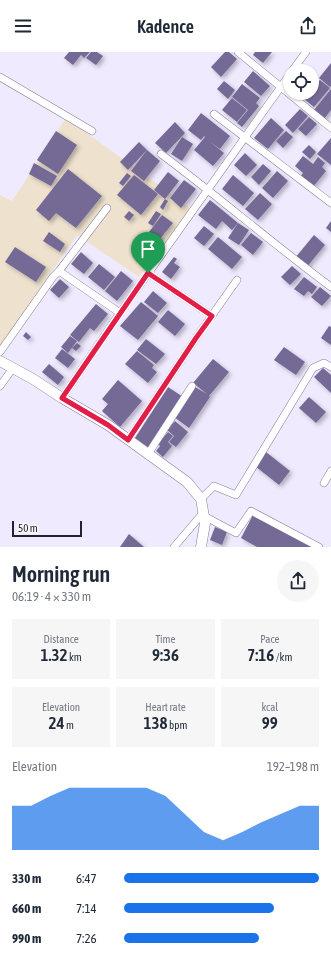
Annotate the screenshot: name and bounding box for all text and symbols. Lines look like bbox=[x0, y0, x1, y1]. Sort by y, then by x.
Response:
icon: menu bbox=[12, 15, 34, 37]
icon: share bbox=[297, 15, 319, 37]
text: Kadence bbox=[137, 16, 194, 37]
map controls bbox=[283, 64, 319, 100]
button: locate bbox=[283, 64, 319, 100]
pin bbox=[131, 232, 165, 273]
icon: arrive bbox=[137, 238, 159, 260]
scale bar bbox=[12, 519, 82, 538]
text: 50 m bbox=[18, 522, 38, 534]
button: share bbox=[277, 560, 319, 602]
text: Morning run bbox=[12, 561, 110, 587]
text: 06:19 · 4 × 330 m bbox=[12, 589, 91, 604]
text: Distance bbox=[44, 633, 79, 645]
text: Time bbox=[155, 633, 176, 645]
text: Pace bbox=[260, 633, 280, 645]
text: 1.32 bbox=[41, 645, 68, 665]
text: 9:36 bbox=[152, 645, 179, 665]
text: 7:16 bbox=[247, 645, 274, 665]
text: km bbox=[68, 651, 82, 663]
text: /km bbox=[274, 651, 292, 663]
text: Elevation bbox=[42, 701, 80, 713]
text: Heart rate bbox=[145, 701, 186, 713]
text: kcal bbox=[261, 701, 278, 713]
text: 24 bbox=[48, 713, 64, 733]
text: 138 bbox=[144, 713, 168, 733]
text: 99 bbox=[262, 713, 278, 733]
text: m bbox=[64, 719, 74, 731]
text: bpm bbox=[168, 719, 187, 731]
text: Elevation bbox=[12, 759, 57, 774]
text: 192–198 m bbox=[267, 759, 319, 774]
text: 330 m bbox=[12, 871, 41, 886]
text: 6:47 bbox=[76, 871, 97, 886]
text: 660 m bbox=[12, 901, 41, 916]
text: 7:14 bbox=[76, 901, 97, 916]
text: 990 m bbox=[12, 931, 41, 946]
text: 7:26 bbox=[76, 931, 97, 946]

